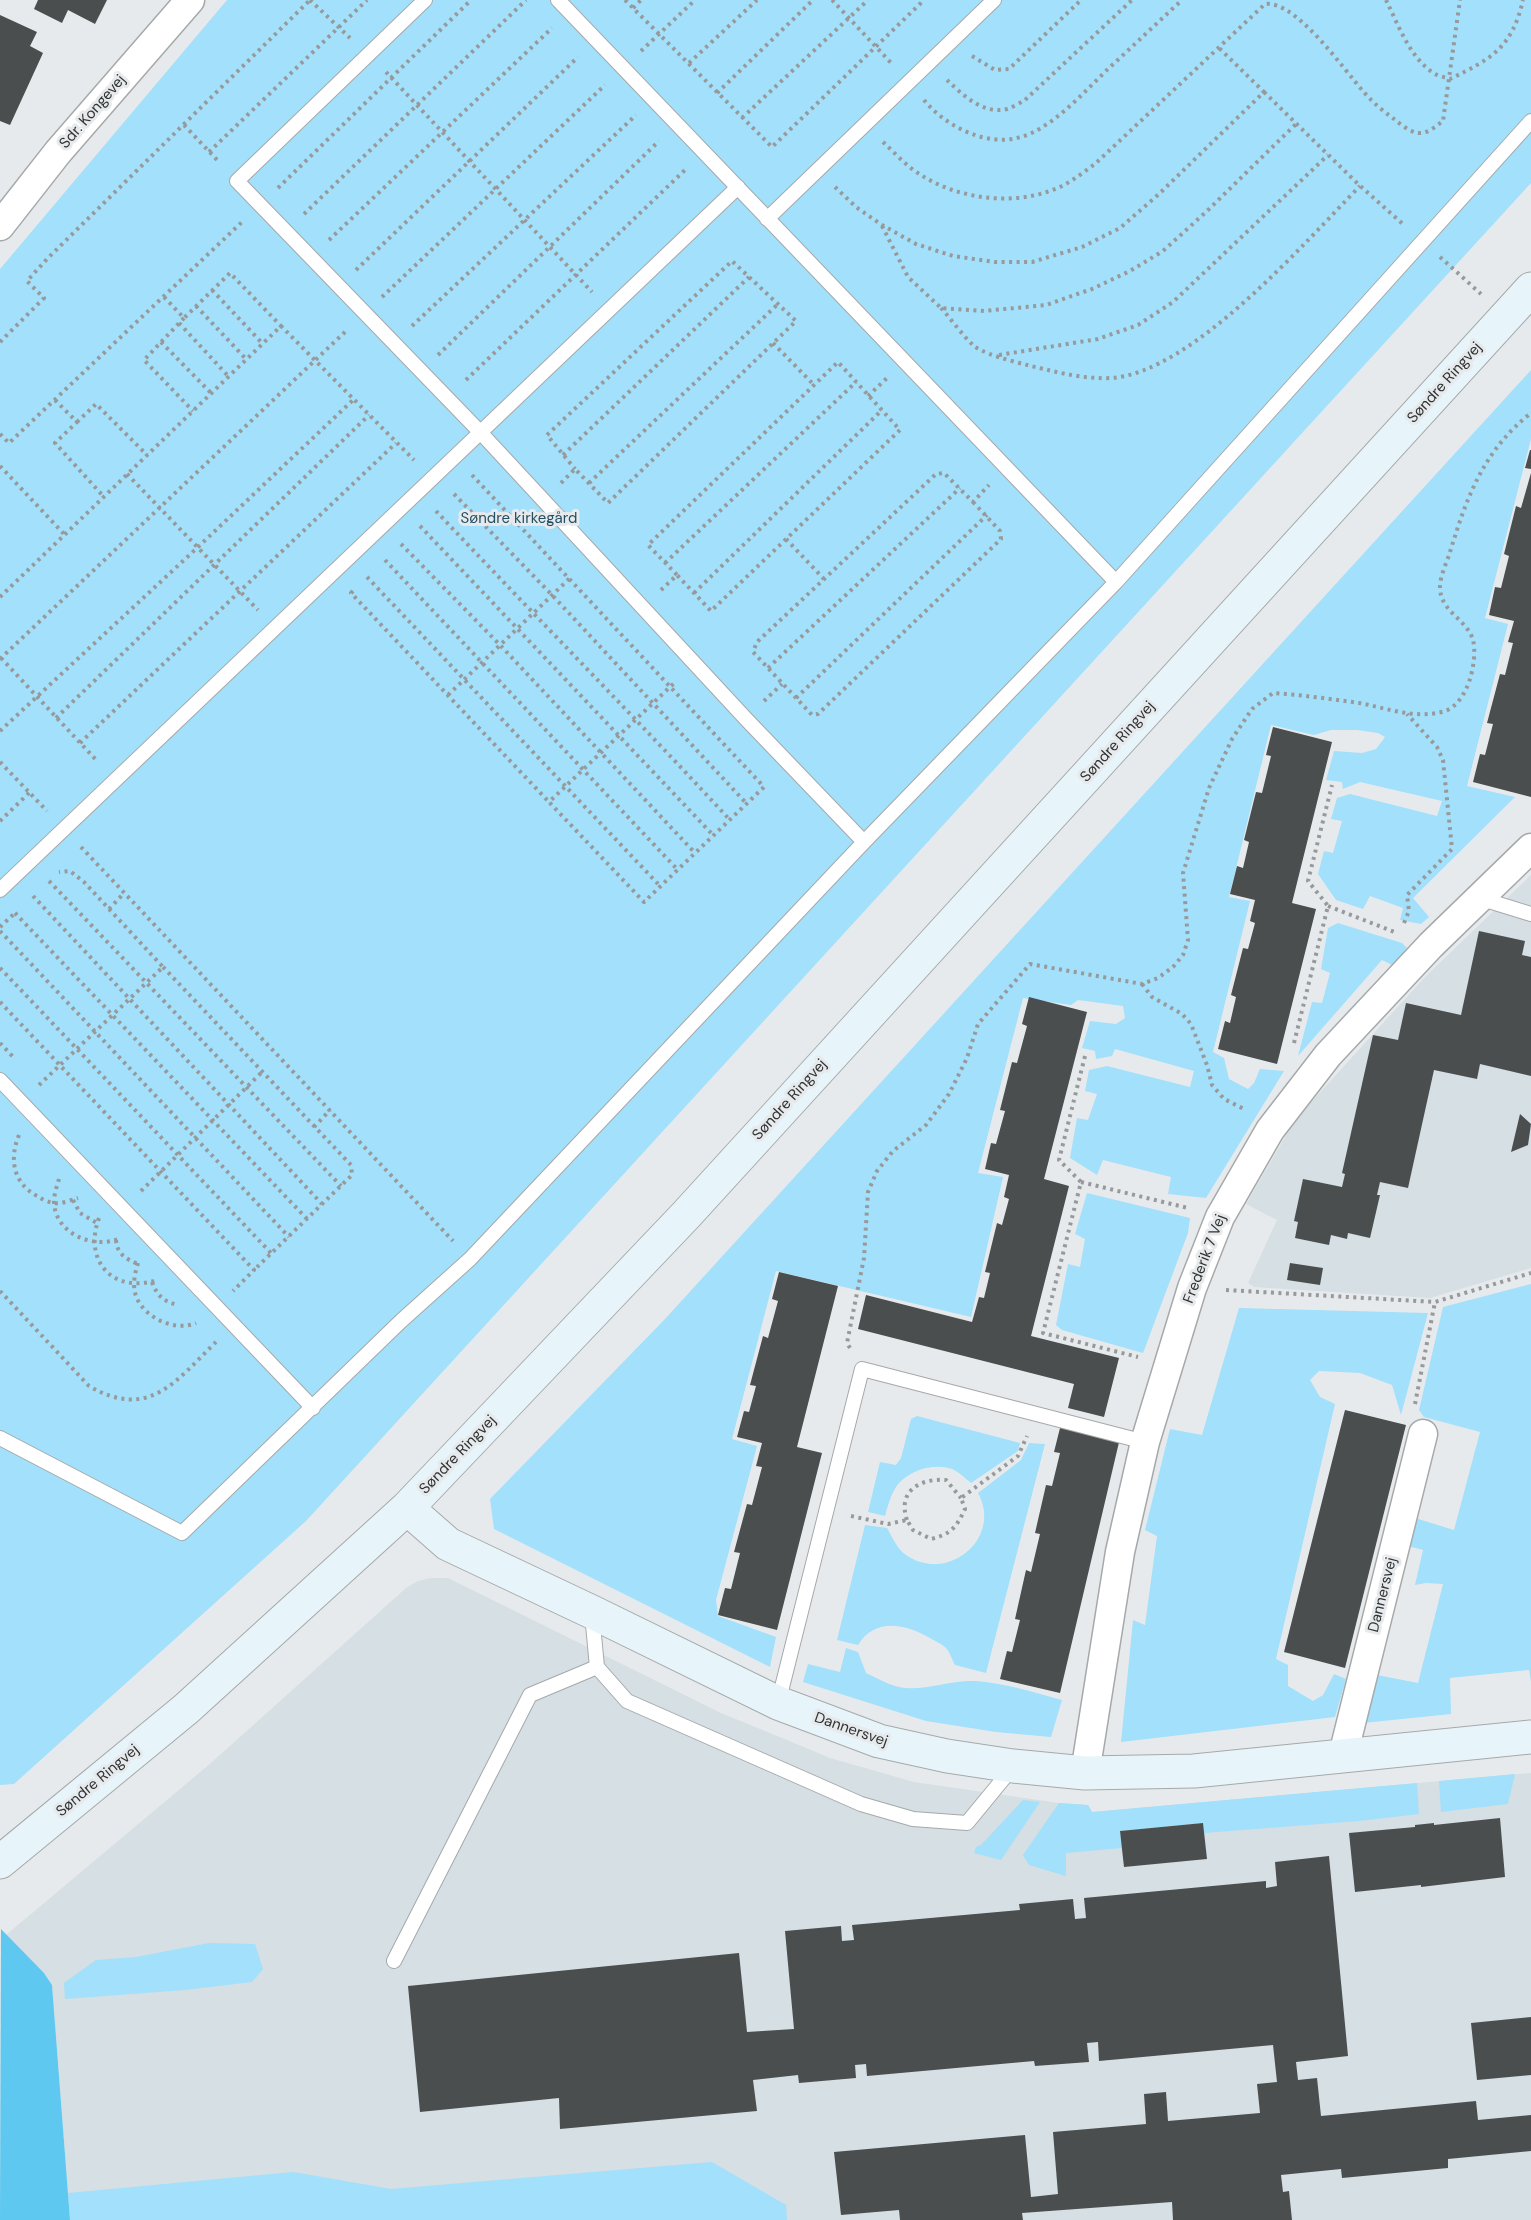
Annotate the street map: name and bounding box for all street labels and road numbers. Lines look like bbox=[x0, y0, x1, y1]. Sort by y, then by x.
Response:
street label: Sdr. Kongevej bbox=[56, 71, 130, 153]
street label: Søndre Ringvej bbox=[1404, 339, 1486, 427]
street label: Søndre Ringvej bbox=[1077, 698, 1159, 786]
street label: Søndre Ringvej bbox=[749, 1056, 831, 1144]
street label: Frederik 7 Vej bbox=[1180, 1212, 1230, 1306]
street label: Søndre Ringvej bbox=[416, 1412, 500, 1498]
street label: Dannersvej bbox=[1365, 1556, 1401, 1634]
street label: Dannersvej bbox=[812, 1709, 890, 1751]
street label: Søndre Ringvej bbox=[53, 1741, 143, 1821]

